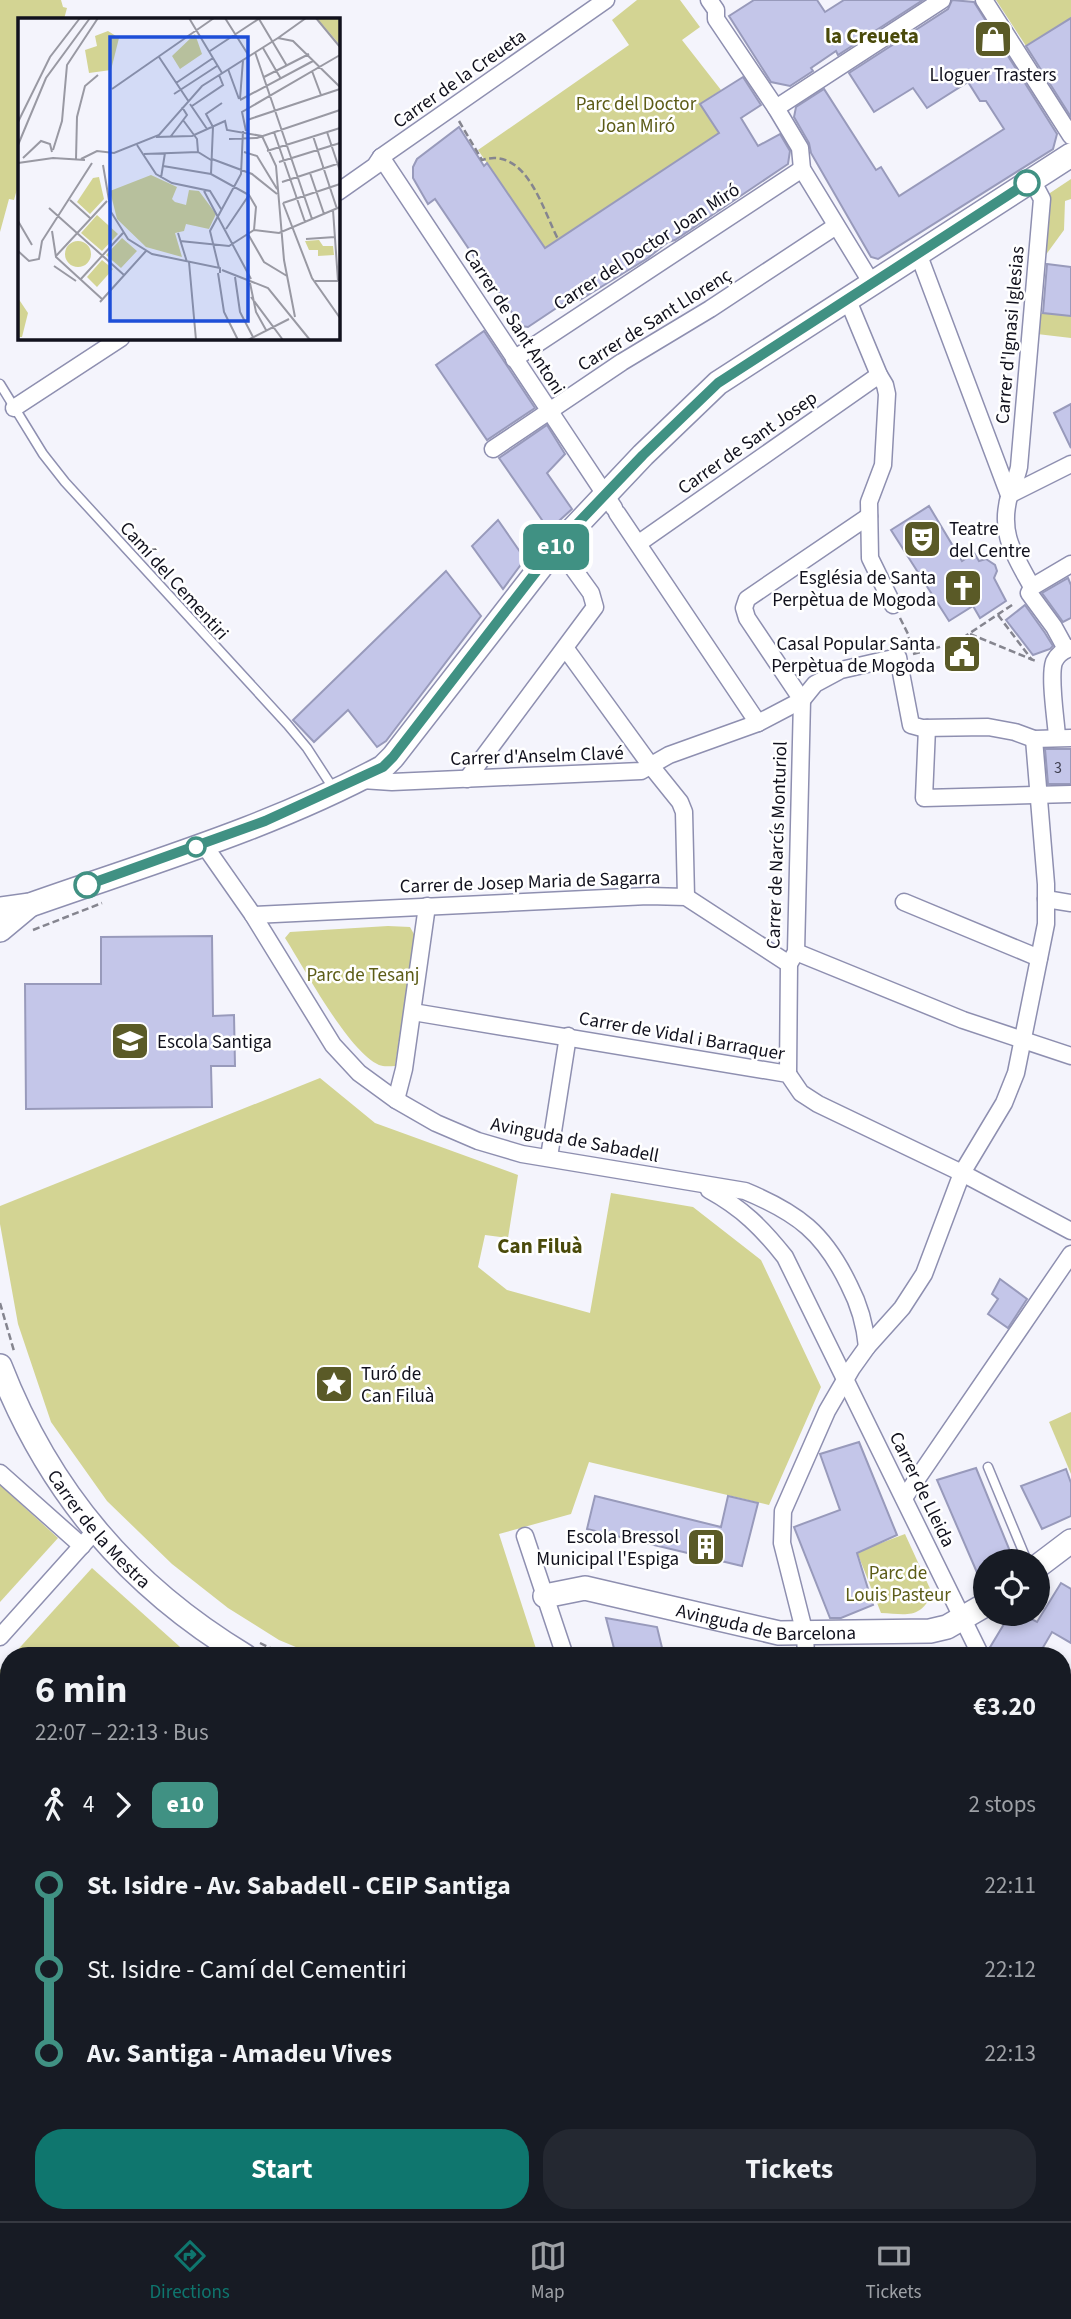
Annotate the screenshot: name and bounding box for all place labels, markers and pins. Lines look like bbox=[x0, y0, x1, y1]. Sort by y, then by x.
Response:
shop icon: Lloguer Trasters bbox=[972, 18, 1014, 60]
place label: Lloguer Trasters bbox=[930, 62, 1056, 89]
unlabelled marker bbox=[1014, 170, 1040, 196]
place label: Teatre del Centre bbox=[949, 516, 1031, 565]
theatre icon: Teatre del Centre bbox=[901, 518, 943, 560]
place label: Església de Santa Perpètua de Mogoda bbox=[772, 565, 936, 614]
church icon: Església de Santa Perpètua de Mogoda bbox=[942, 567, 984, 609]
place label: Casal Popular Santa Perpètua de Mogoda bbox=[771, 631, 935, 680]
public building icon: Casal Popular Santa Perpètua de Mogoda bbox=[941, 633, 983, 675]
unlabelled marker bbox=[186, 837, 206, 857]
unlabelled marker bbox=[74, 872, 100, 898]
school or university icon: Escola Santiga bbox=[109, 1020, 151, 1062]
place label: Escola Santiga bbox=[157, 1029, 272, 1056]
place label: Turó de Can Filuà bbox=[361, 1361, 434, 1410]
place icon: Turó de Can Filuà bbox=[313, 1363, 355, 1405]
place label: Escola Bressol Municipal l'Espiga bbox=[536, 1524, 679, 1573]
building icon: Escola Bressol Municipal l'Espiga bbox=[685, 1526, 727, 1568]

